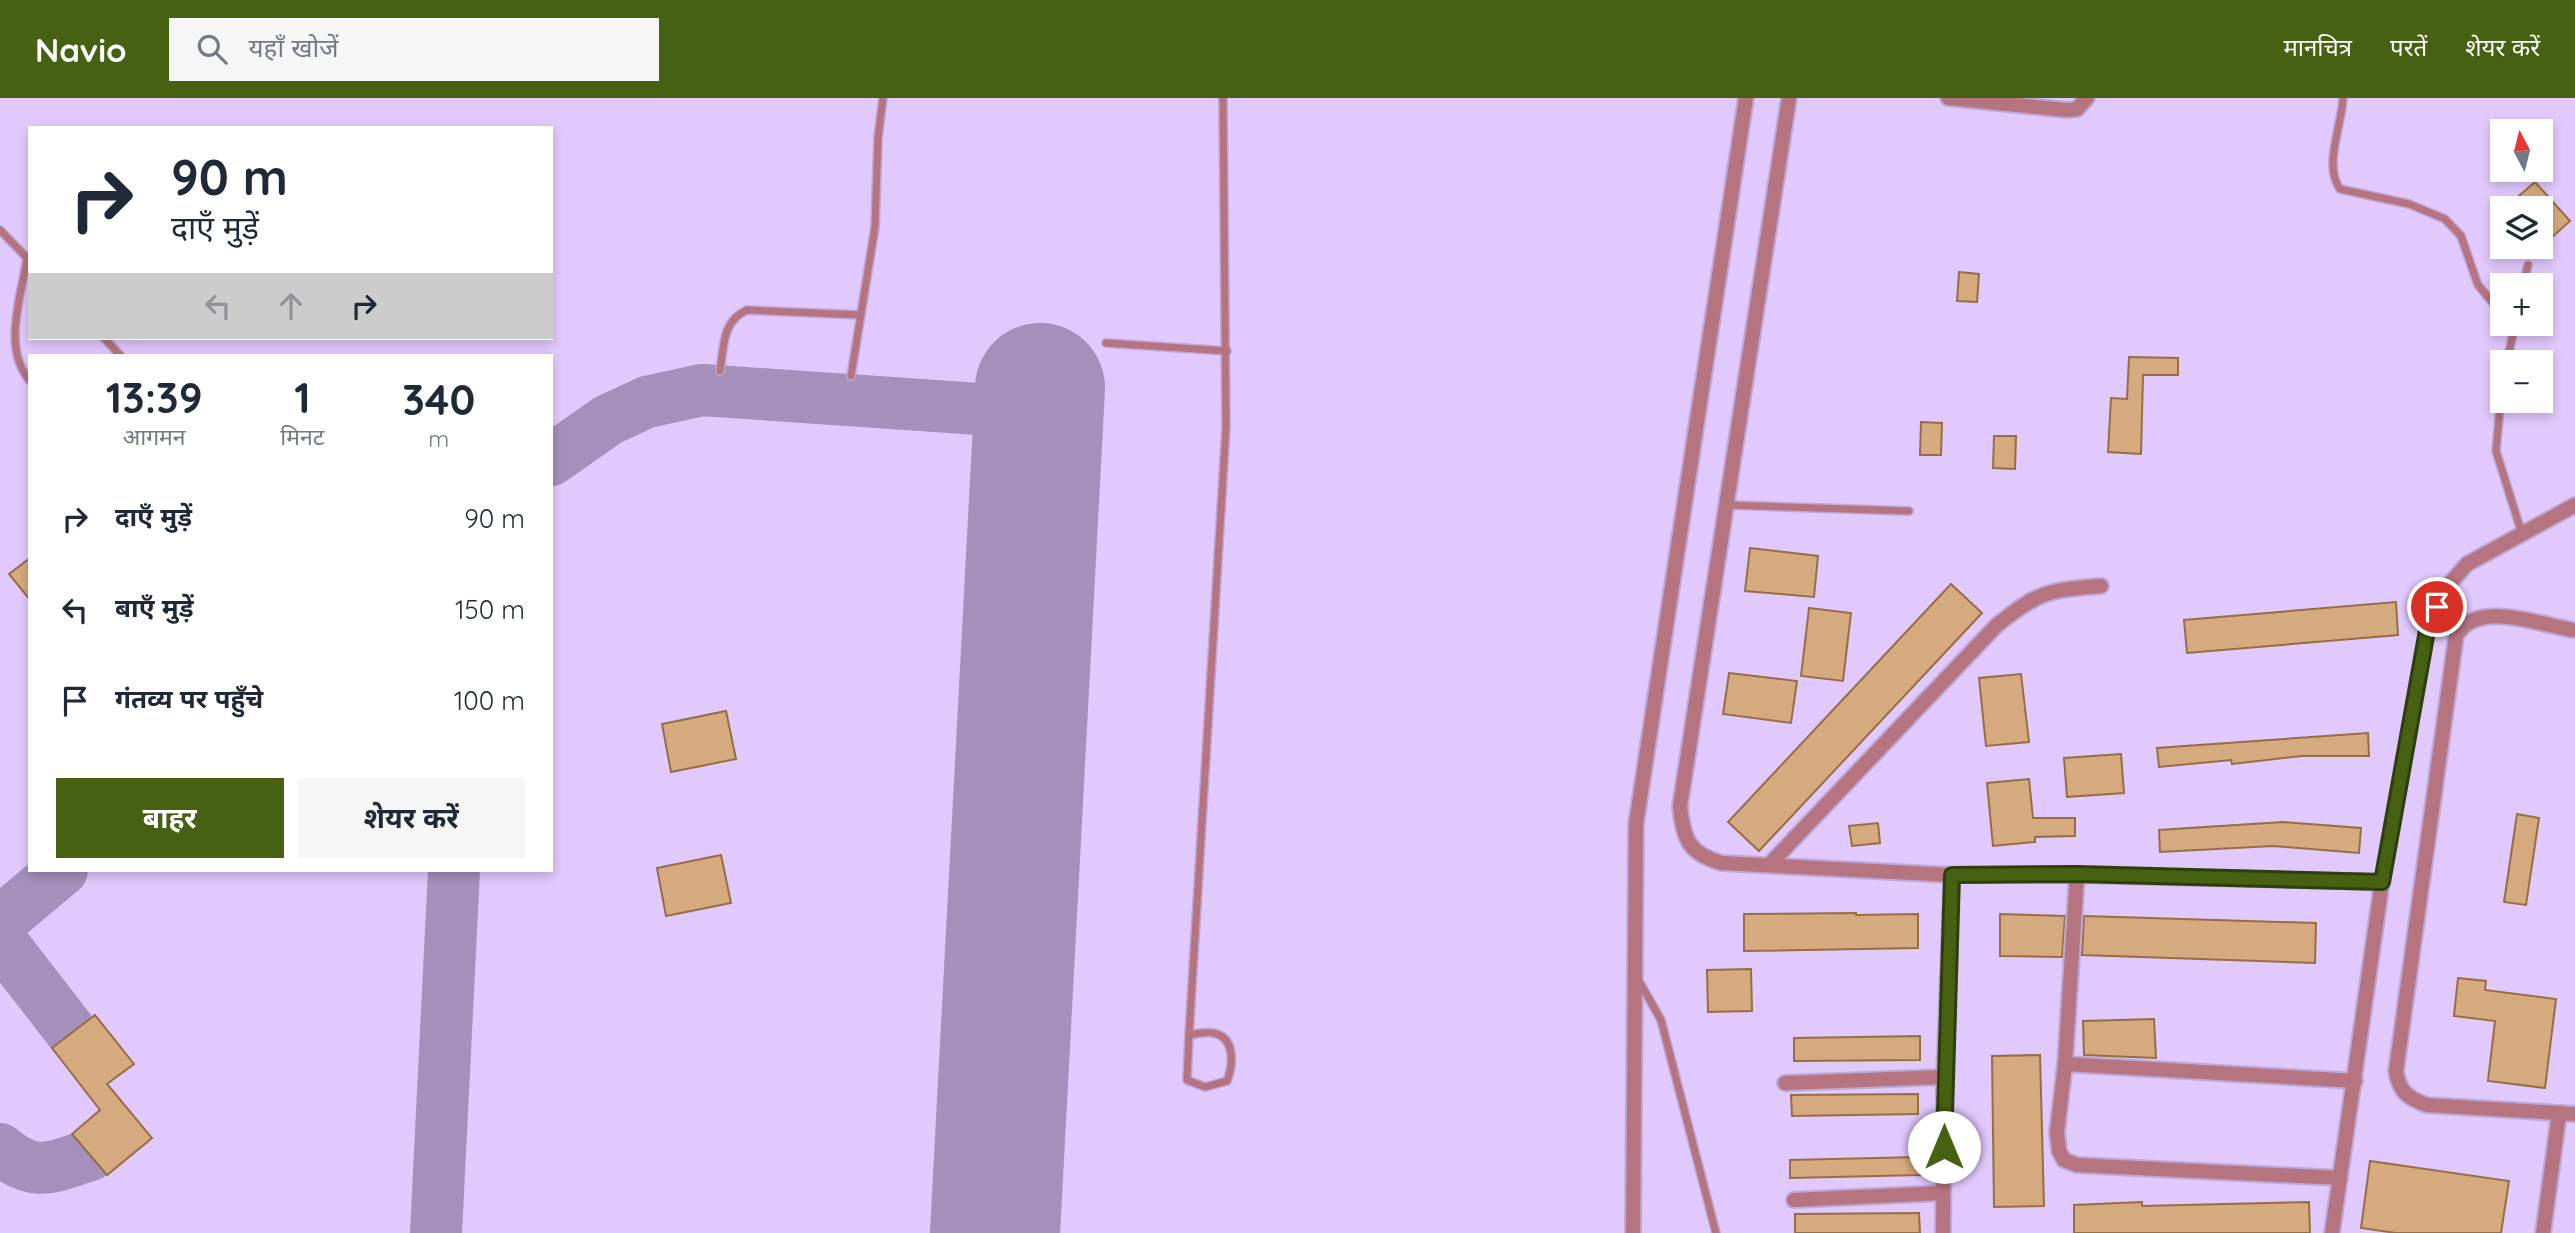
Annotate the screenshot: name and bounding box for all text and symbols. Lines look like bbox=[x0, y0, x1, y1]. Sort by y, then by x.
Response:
search box bbox=[169, 18, 659, 81]
text: Navio bbox=[35, 29, 127, 70]
icon: search bbox=[193, 30, 231, 68]
text: यहाँ खोजें bbox=[249, 31, 339, 64]
text: मानचित्र bbox=[2283, 32, 2352, 62]
text: परतें bbox=[2390, 32, 2427, 62]
text: शेयर करें bbox=[2465, 32, 2540, 62]
north arrow bbox=[2490, 119, 2553, 182]
map controls bbox=[2490, 119, 2553, 413]
text: 90 m bbox=[171, 146, 288, 207]
icon: right bbox=[56, 154, 147, 245]
button: layers bbox=[2490, 196, 2553, 259]
text: दाएँ मुड़ें bbox=[171, 207, 259, 247]
button: + bbox=[2490, 273, 2553, 336]
icon: left bbox=[199, 287, 237, 325]
icon: ahead bbox=[272, 287, 310, 325]
icon: right bbox=[345, 287, 383, 325]
button: − bbox=[2490, 350, 2553, 413]
text: 13:39 bbox=[106, 371, 203, 424]
text: 1 bbox=[294, 371, 311, 424]
text: 340 bbox=[402, 373, 475, 426]
text: आगमन bbox=[123, 422, 186, 451]
text: मिनट bbox=[280, 422, 324, 451]
text: m bbox=[428, 424, 449, 453]
icon: right bbox=[56, 500, 94, 538]
text: दाएँ मुड़ें bbox=[115, 500, 192, 533]
text: 90 m bbox=[464, 502, 525, 535]
pin bbox=[2407, 577, 2467, 637]
icon: arrive bbox=[2418, 588, 2456, 626]
icon: left bbox=[56, 591, 94, 629]
text: बाएँ मुड़ें bbox=[115, 591, 194, 624]
text: 150 m bbox=[455, 593, 525, 626]
icon: arrive bbox=[56, 682, 94, 720]
text: गंतव्य पर पहुँचे bbox=[115, 682, 263, 715]
text: 100 m bbox=[454, 684, 525, 717]
button: बाहर bbox=[56, 778, 284, 858]
button: शेयर करें bbox=[298, 778, 525, 858]
position arrow bbox=[1907, 1110, 1981, 1184]

